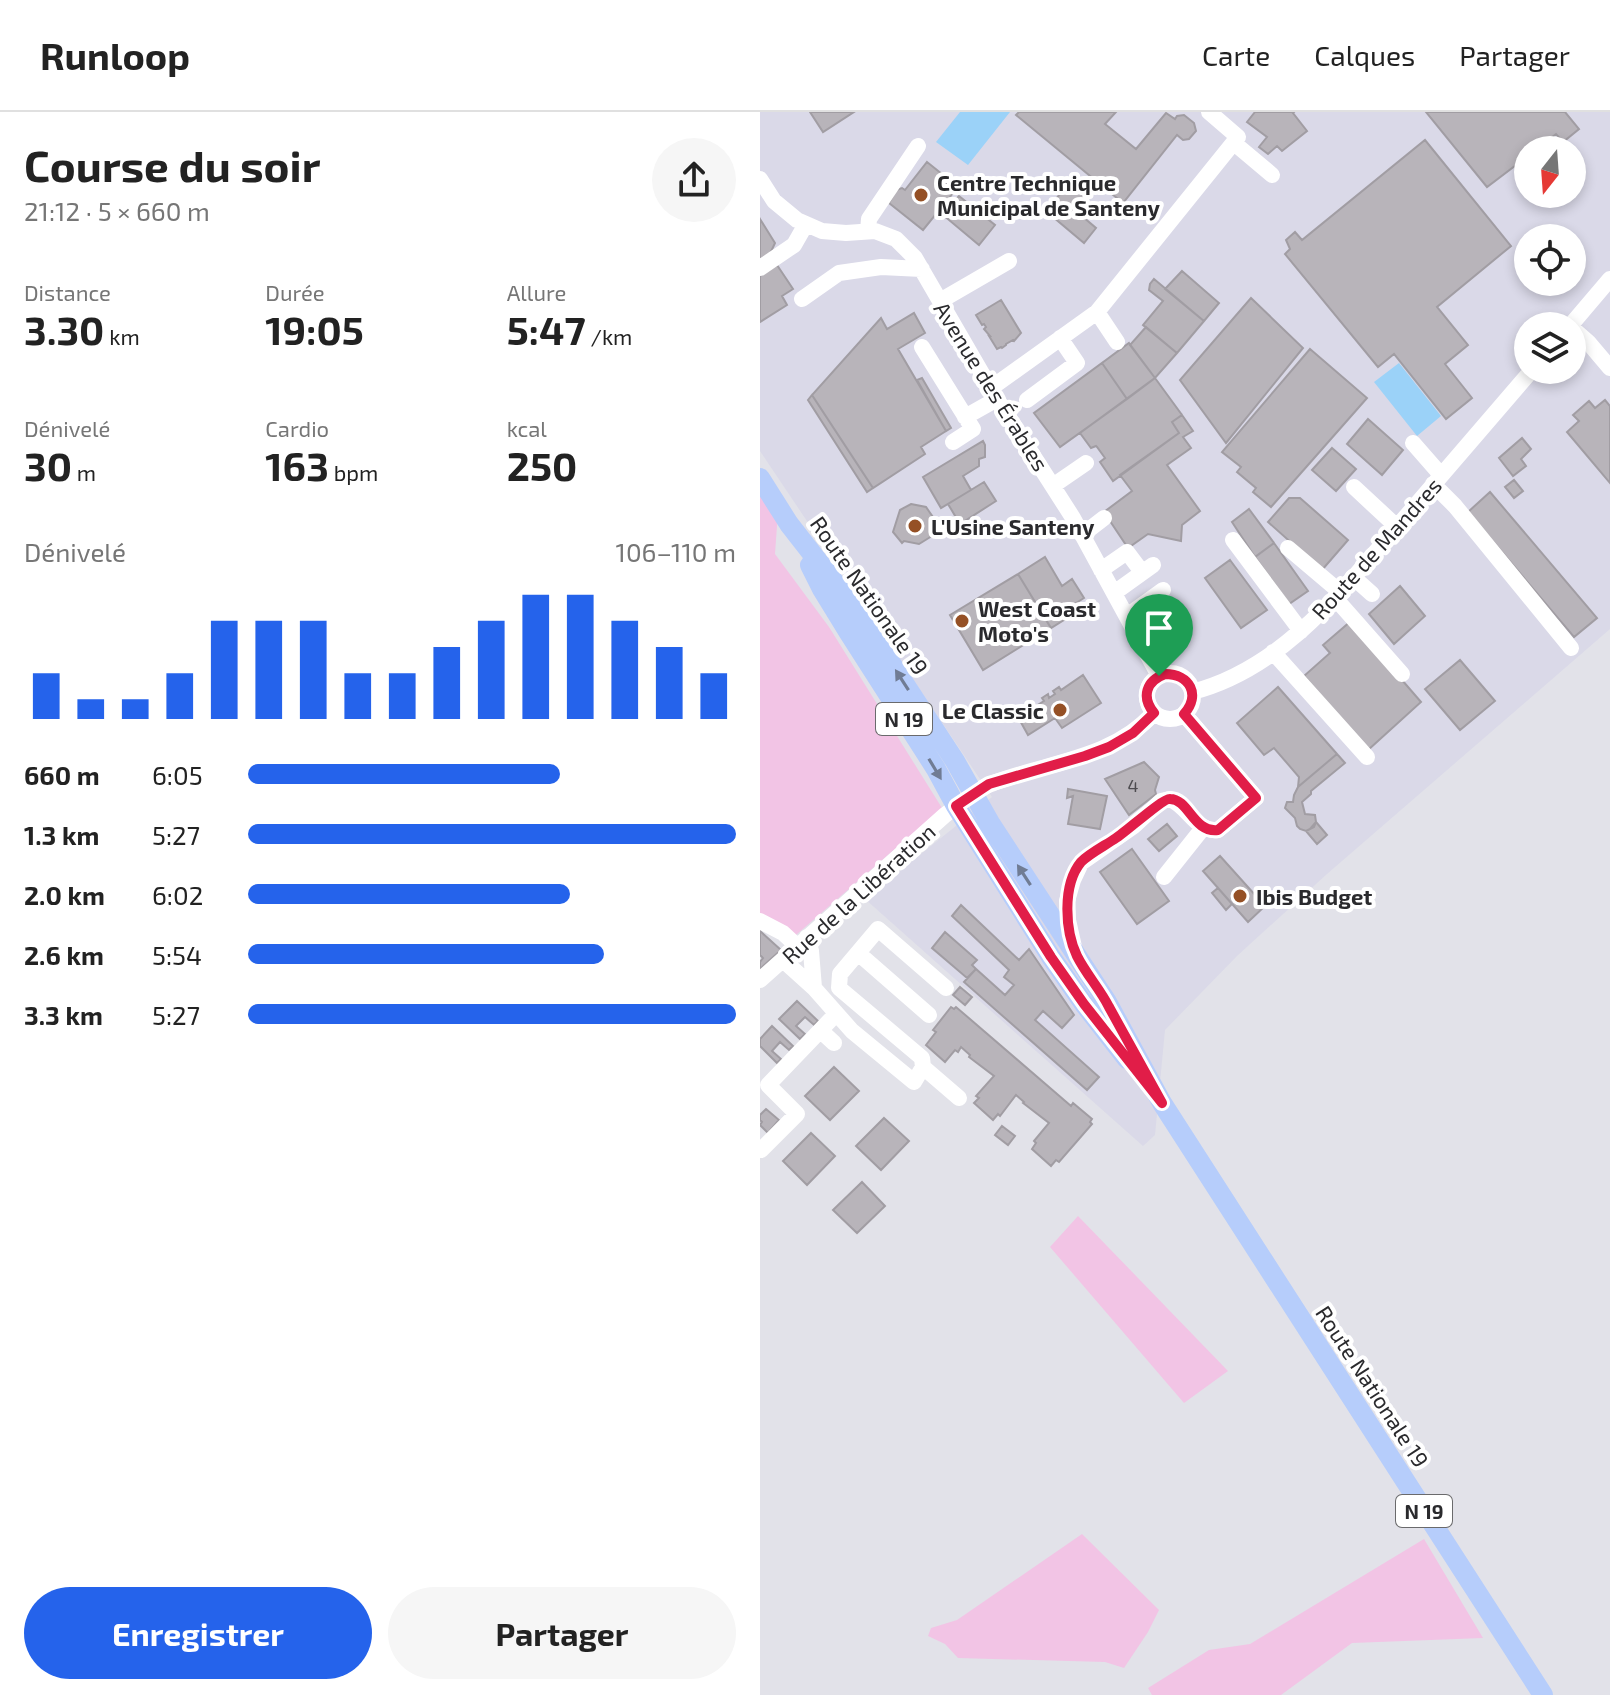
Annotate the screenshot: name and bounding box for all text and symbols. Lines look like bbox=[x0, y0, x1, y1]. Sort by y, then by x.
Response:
text: Runloop bbox=[40, 32, 190, 78]
text: Carte bbox=[1202, 38, 1270, 72]
text: Calques bbox=[1314, 38, 1415, 72]
text: Partager bbox=[1459, 38, 1570, 72]
north arrow bbox=[1514, 136, 1586, 208]
map controls bbox=[1514, 136, 1586, 384]
text: Course du soir bbox=[24, 138, 321, 191]
button: share bbox=[652, 138, 736, 222]
place label: Centre Technique Municipal de Santeny bbox=[937, 169, 1161, 221]
marker: Centre Technique Municipal de Santeny bbox=[912, 186, 930, 204]
text: 21:12 · 5 × 660 m bbox=[24, 195, 210, 226]
button: locate bbox=[1514, 224, 1586, 296]
text: Distance bbox=[24, 279, 111, 305]
text: Durée bbox=[265, 279, 325, 305]
text: Allure bbox=[507, 279, 566, 305]
street label: Avenue des Érables bbox=[929, 297, 1055, 475]
text: 3.30 bbox=[24, 305, 104, 353]
text: 19:05 bbox=[265, 305, 364, 353]
text: 5:47 bbox=[507, 305, 586, 353]
button: layers bbox=[1514, 312, 1586, 384]
text: km bbox=[104, 323, 140, 349]
text: /km bbox=[586, 323, 632, 349]
text: Dénivelé bbox=[24, 415, 110, 441]
text: Cardio bbox=[265, 415, 329, 441]
text: kcal bbox=[507, 415, 547, 441]
text: 30 bbox=[24, 441, 72, 489]
text: 163 bbox=[265, 441, 329, 489]
text: 250 bbox=[507, 441, 577, 489]
text: m bbox=[72, 459, 96, 485]
text: bpm bbox=[329, 459, 378, 485]
street label: Route de Mandres bbox=[1306, 472, 1446, 624]
street label: Route Nationale 19 bbox=[806, 511, 934, 679]
place label: L'Usine Santeny bbox=[931, 513, 1095, 540]
marker: L'Usine Santeny bbox=[906, 517, 924, 535]
text: Dénivelé bbox=[24, 536, 126, 567]
text: 106–110 m bbox=[616, 536, 736, 567]
pin bbox=[1125, 594, 1193, 676]
place label: West Coast Moto's bbox=[978, 595, 1096, 646]
icon: arrive bbox=[1137, 606, 1181, 650]
marker: West Coast Moto's bbox=[953, 612, 971, 630]
one-way arrow bbox=[895, 669, 909, 691]
place label: Le Classic bbox=[942, 697, 1044, 723]
marker: Le Classic bbox=[1051, 701, 1069, 719]
road number: N 19 bbox=[876, 703, 932, 735]
one-way arrow bbox=[928, 758, 942, 780]
text: 660 m bbox=[24, 759, 100, 790]
text: 6:05 bbox=[152, 759, 203, 790]
house number: 4 bbox=[1127, 774, 1139, 796]
street label: Rue de la Libération bbox=[776, 817, 940, 969]
text: 1.3 km bbox=[24, 819, 99, 850]
text: 5:27 bbox=[152, 819, 200, 850]
one-way arrow bbox=[1017, 864, 1032, 885]
text: 2.0 km bbox=[24, 879, 105, 910]
text: 6:02 bbox=[152, 879, 203, 910]
place label: Ibis Budget bbox=[1256, 883, 1372, 909]
marker: Ibis Budget bbox=[1231, 887, 1249, 905]
text: 2.6 km bbox=[24, 939, 104, 970]
text: 5:54 bbox=[152, 939, 202, 970]
text: 3.3 km bbox=[24, 999, 103, 1030]
text: 5:27 bbox=[152, 999, 200, 1030]
street label: Route Nationale 19 bbox=[1311, 1300, 1435, 1472]
road number: N 19 bbox=[1396, 1495, 1452, 1527]
button: Enregistrer bbox=[24, 1587, 372, 1679]
button: Partager bbox=[388, 1587, 736, 1679]

